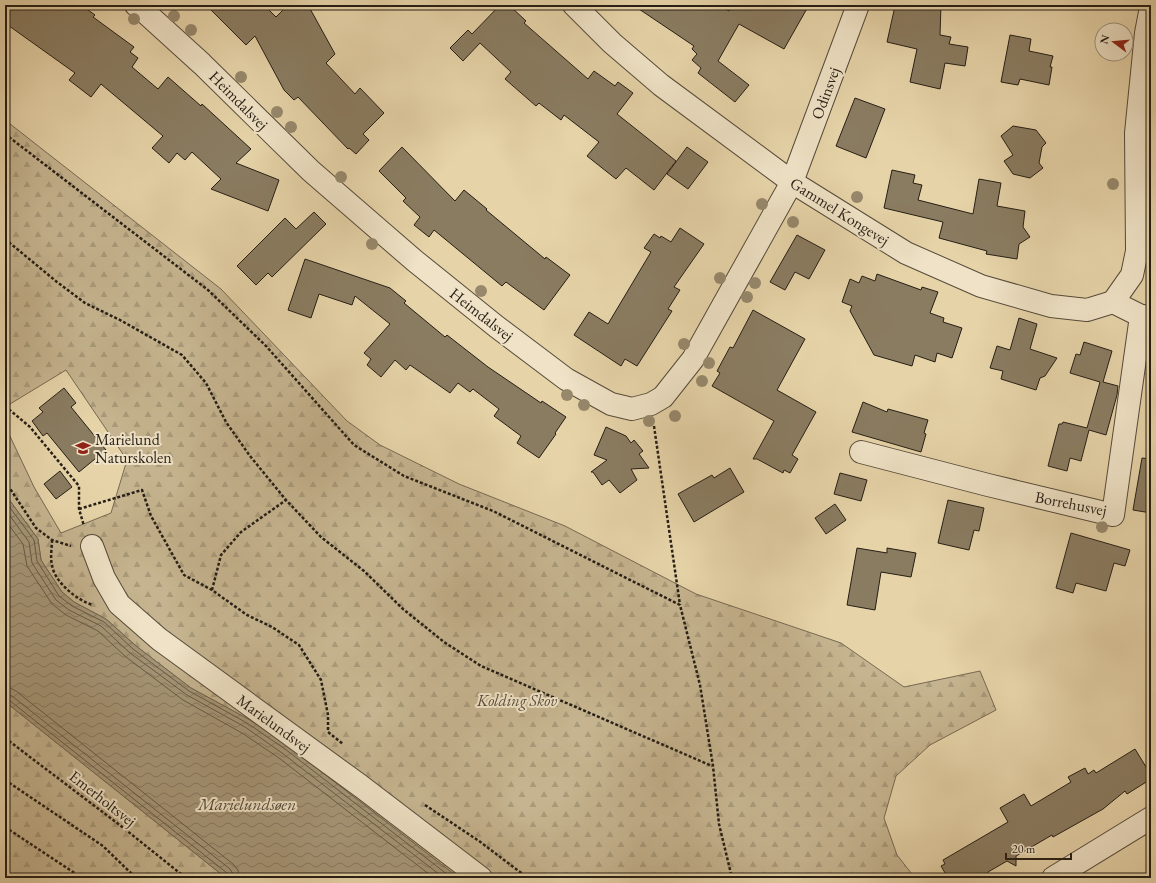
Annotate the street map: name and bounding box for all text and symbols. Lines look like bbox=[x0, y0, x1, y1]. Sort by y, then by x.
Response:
north arrow bbox=[1094, 22, 1134, 62]
text: N bbox=[1096, 33, 1112, 45]
street label: Odinsvej bbox=[806, 64, 845, 122]
street label: Heimdalsvej bbox=[205, 66, 273, 134]
street label: Gammel Kongevej bbox=[786, 173, 893, 250]
street label: Heimdalsvej bbox=[445, 283, 518, 346]
place label: Marielund Naturskolen bbox=[95, 429, 172, 468]
school or university icon: Marielund Naturskolen bbox=[74, 439, 92, 457]
street label: Borrehusvej bbox=[1033, 486, 1109, 521]
street label: Marielundsvej bbox=[233, 690, 315, 757]
park label: Kolding Skov bbox=[476, 690, 557, 711]
street label: Emerholtsvej bbox=[65, 766, 140, 831]
water label: Marielundsøen bbox=[197, 793, 296, 815]
scale bar bbox=[1006, 835, 1071, 861]
text: 20 m bbox=[1012, 841, 1036, 857]

